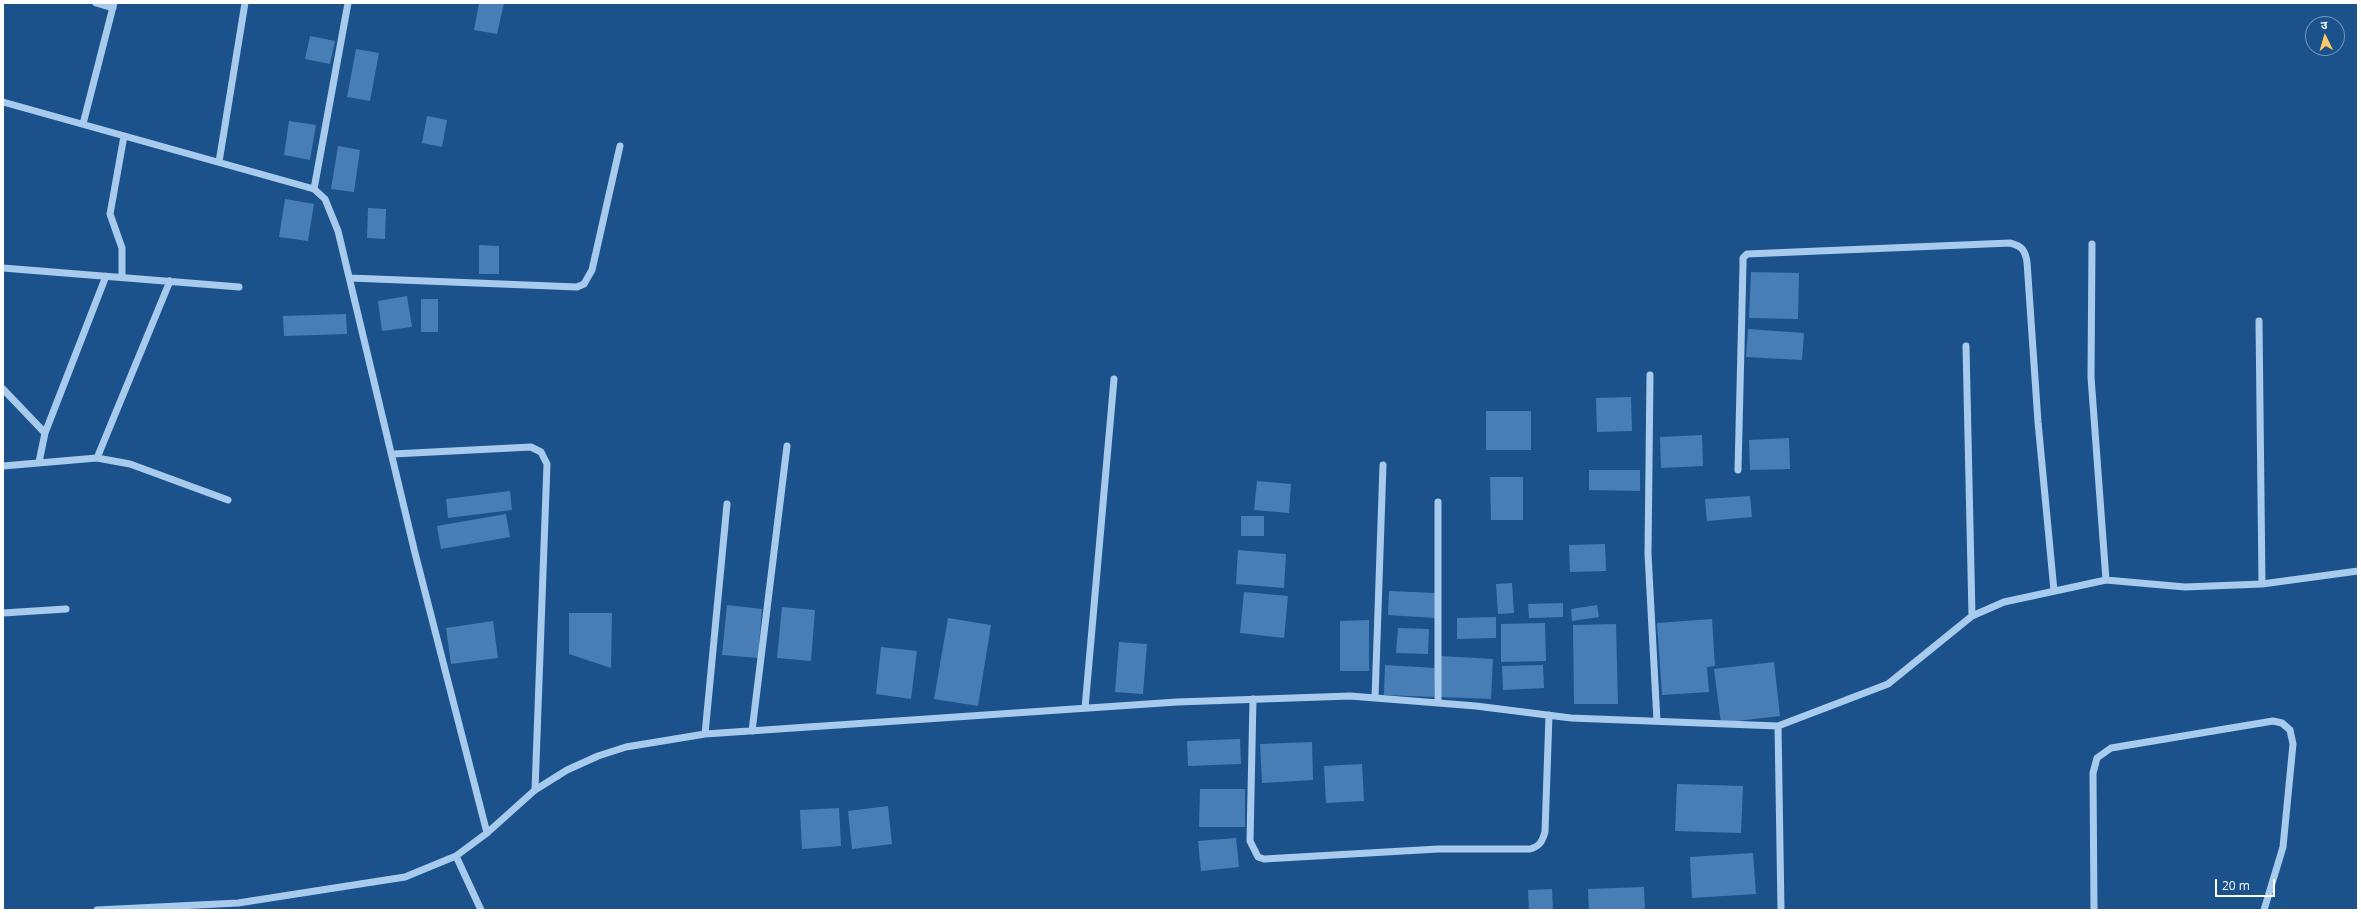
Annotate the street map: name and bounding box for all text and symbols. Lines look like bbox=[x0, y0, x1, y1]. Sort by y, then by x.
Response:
north arrow bbox=[2305, 16, 2345, 56]
text: उ bbox=[2320, 17, 2328, 32]
scale bar bbox=[2217, 871, 2277, 897]
text: 20 m bbox=[2222, 877, 2250, 894]

